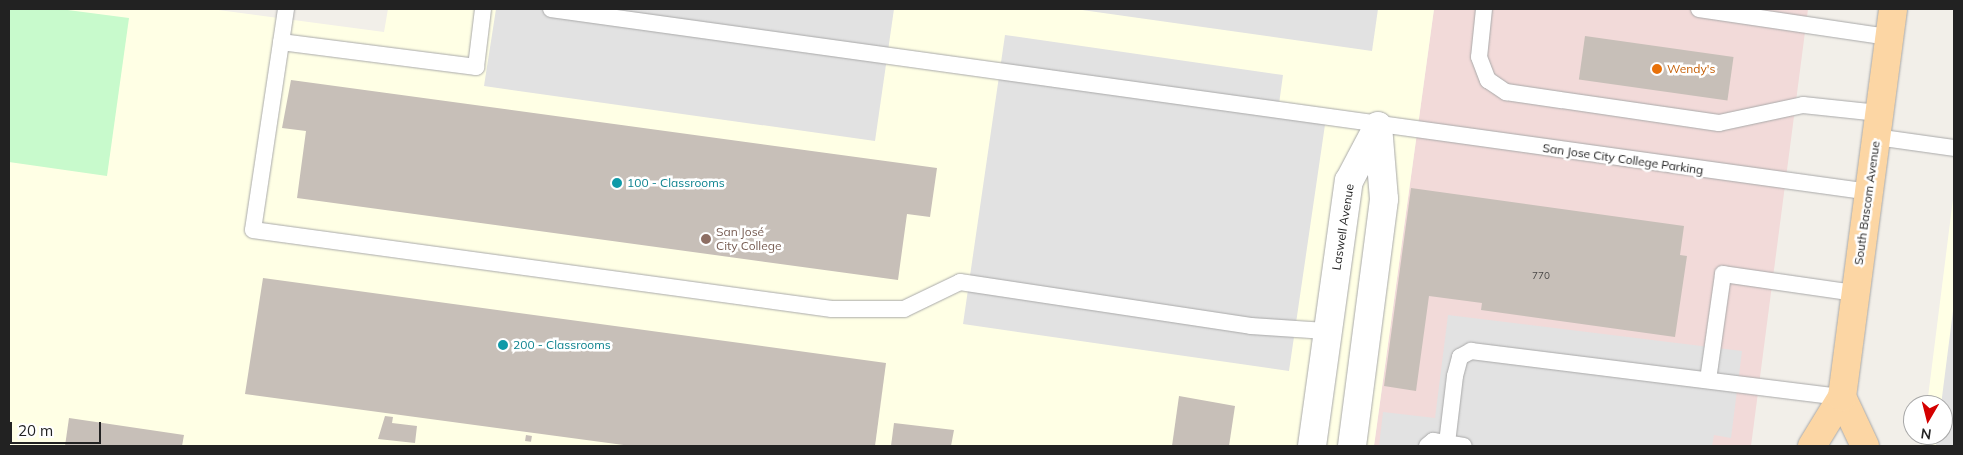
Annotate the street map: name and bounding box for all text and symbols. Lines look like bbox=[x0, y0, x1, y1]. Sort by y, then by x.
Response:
place label: Wendy's bbox=[1667, 62, 1715, 76]
marker: Wendy's bbox=[1651, 63, 1663, 75]
street label: South Bascom Avenue bbox=[1851, 140, 1883, 266]
street label: San Jose City College Parking bbox=[1542, 141, 1704, 177]
place label: 100 - Classrooms bbox=[627, 176, 725, 190]
marker: 100 - Classrooms bbox=[611, 177, 623, 189]
street label: Laswell Avenue bbox=[1329, 183, 1357, 271]
place label: San José City College bbox=[716, 225, 781, 253]
marker: San José City College bbox=[700, 233, 712, 245]
house number: 770 bbox=[1532, 270, 1550, 282]
place label: 200 - Classrooms bbox=[513, 338, 611, 352]
marker: 200 - Classrooms bbox=[497, 339, 509, 351]
north arrow bbox=[1903, 395, 1953, 445]
scale bar bbox=[12, 412, 104, 444]
text: 20 m bbox=[18, 421, 53, 440]
text: N bbox=[1920, 424, 1933, 444]

